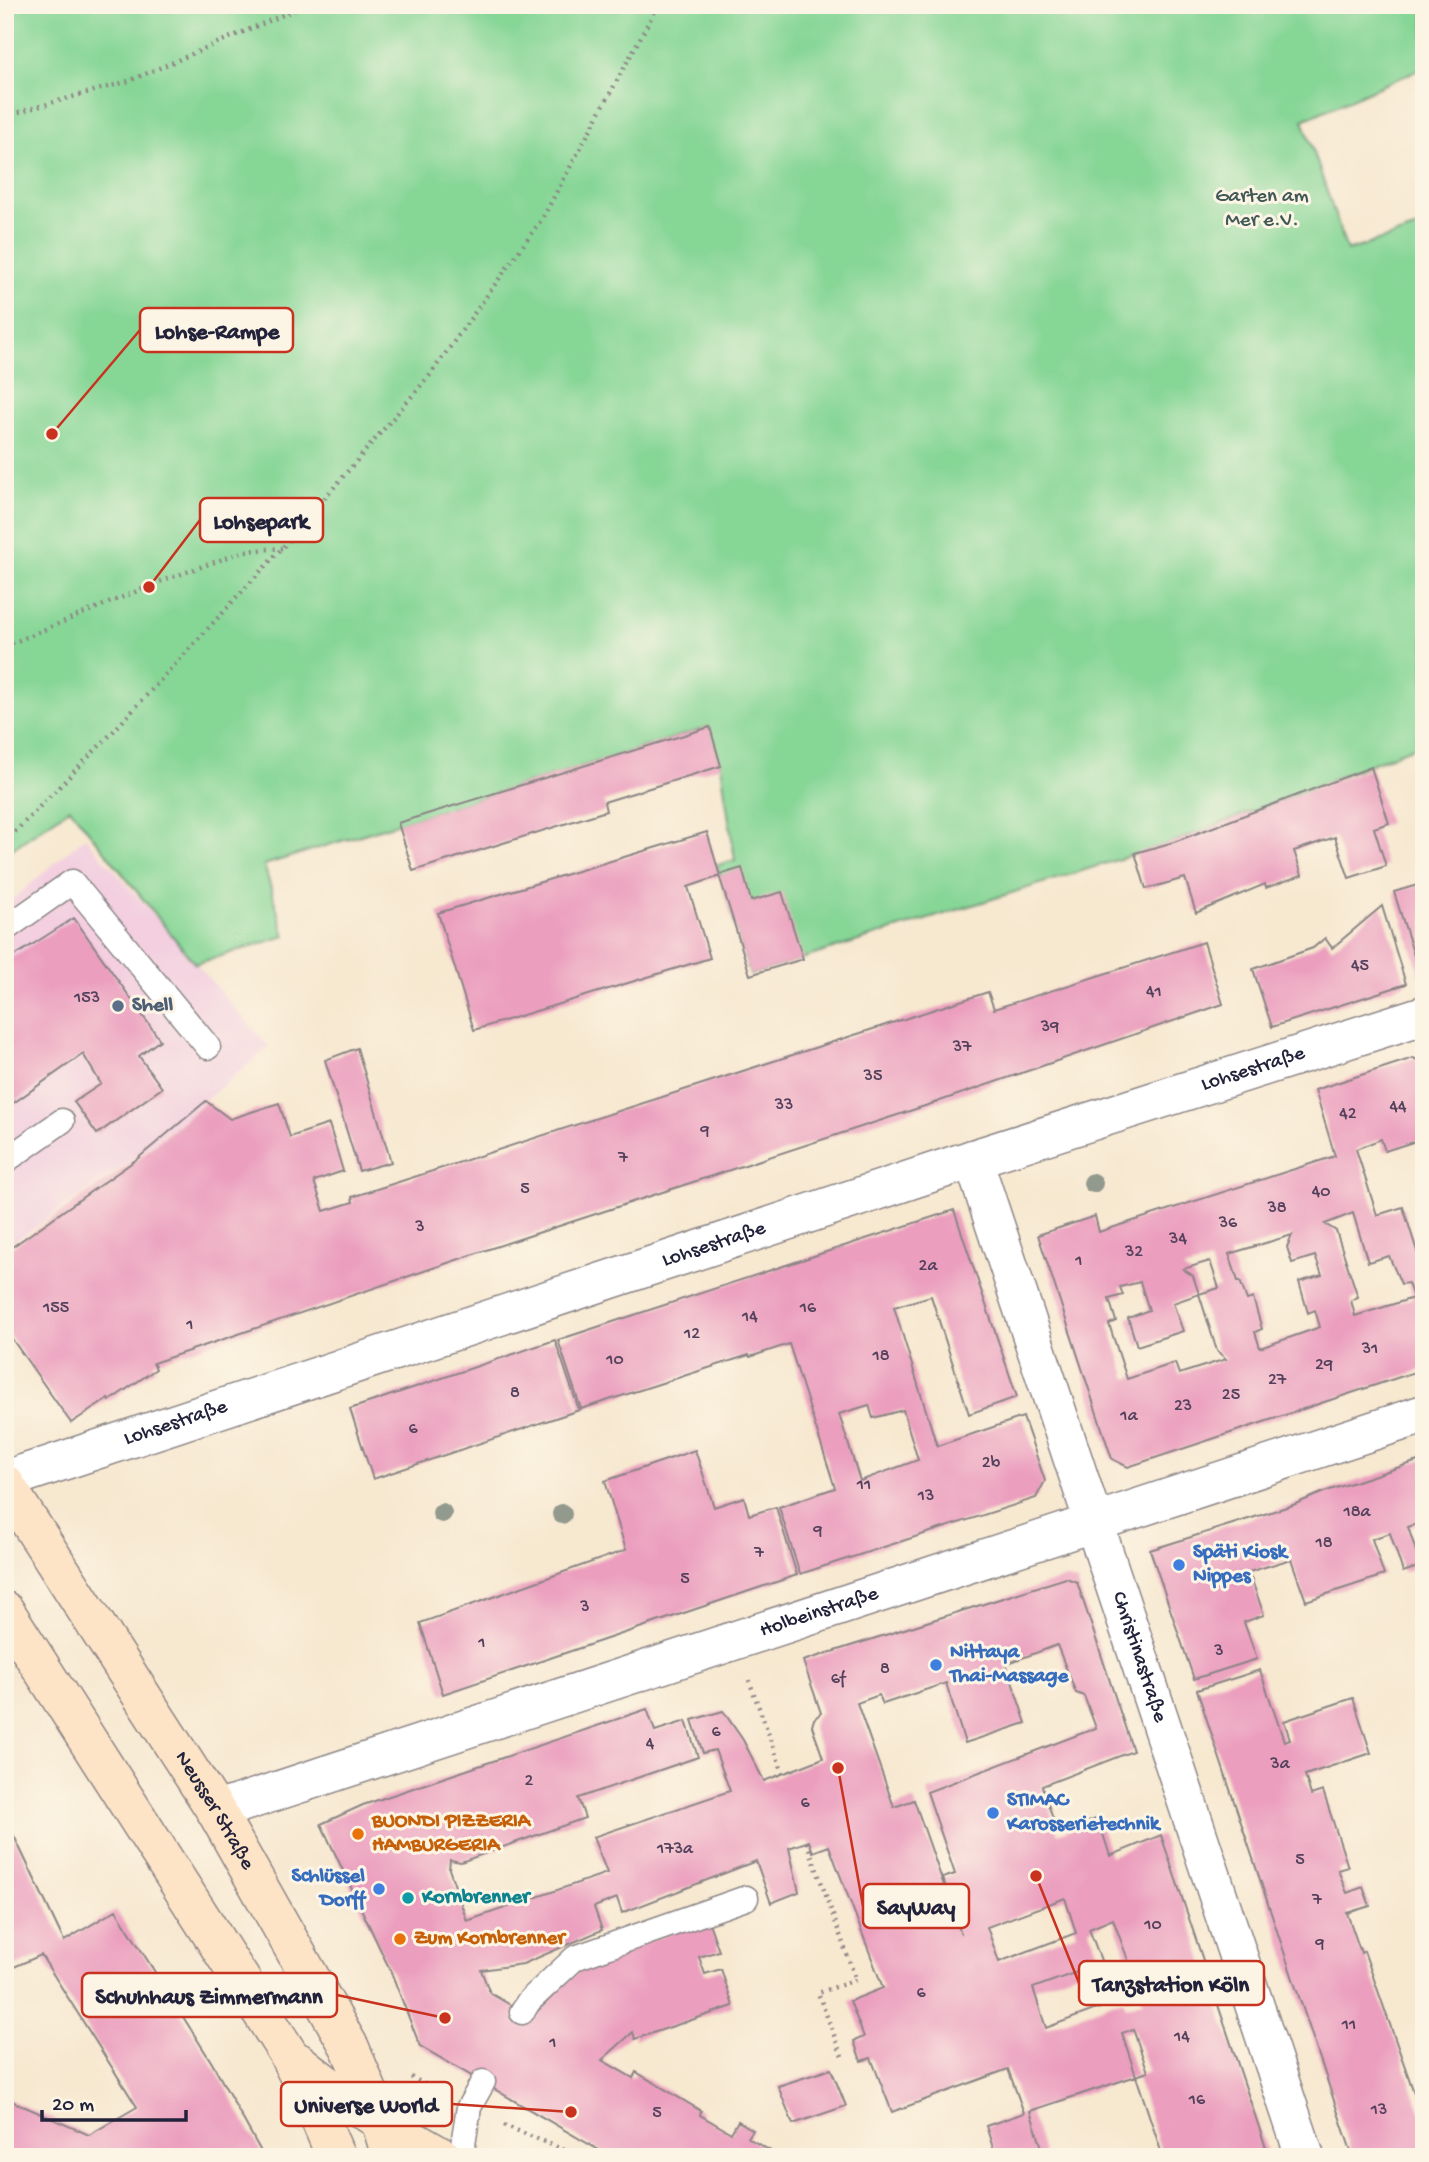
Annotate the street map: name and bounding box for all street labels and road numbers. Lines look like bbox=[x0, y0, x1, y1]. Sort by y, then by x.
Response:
street label: Lohsestraße bbox=[1198, 1041, 1309, 1098]
street label: Lohsestraße bbox=[659, 1216, 770, 1274]
street label: Lohsestraße bbox=[121, 1394, 232, 1452]
street label: Holbeinstraße bbox=[757, 1581, 883, 1644]
street label: Christinastraße bbox=[1105, 1589, 1172, 1727]
street label: Neusser Straße bbox=[168, 1747, 260, 1876]

